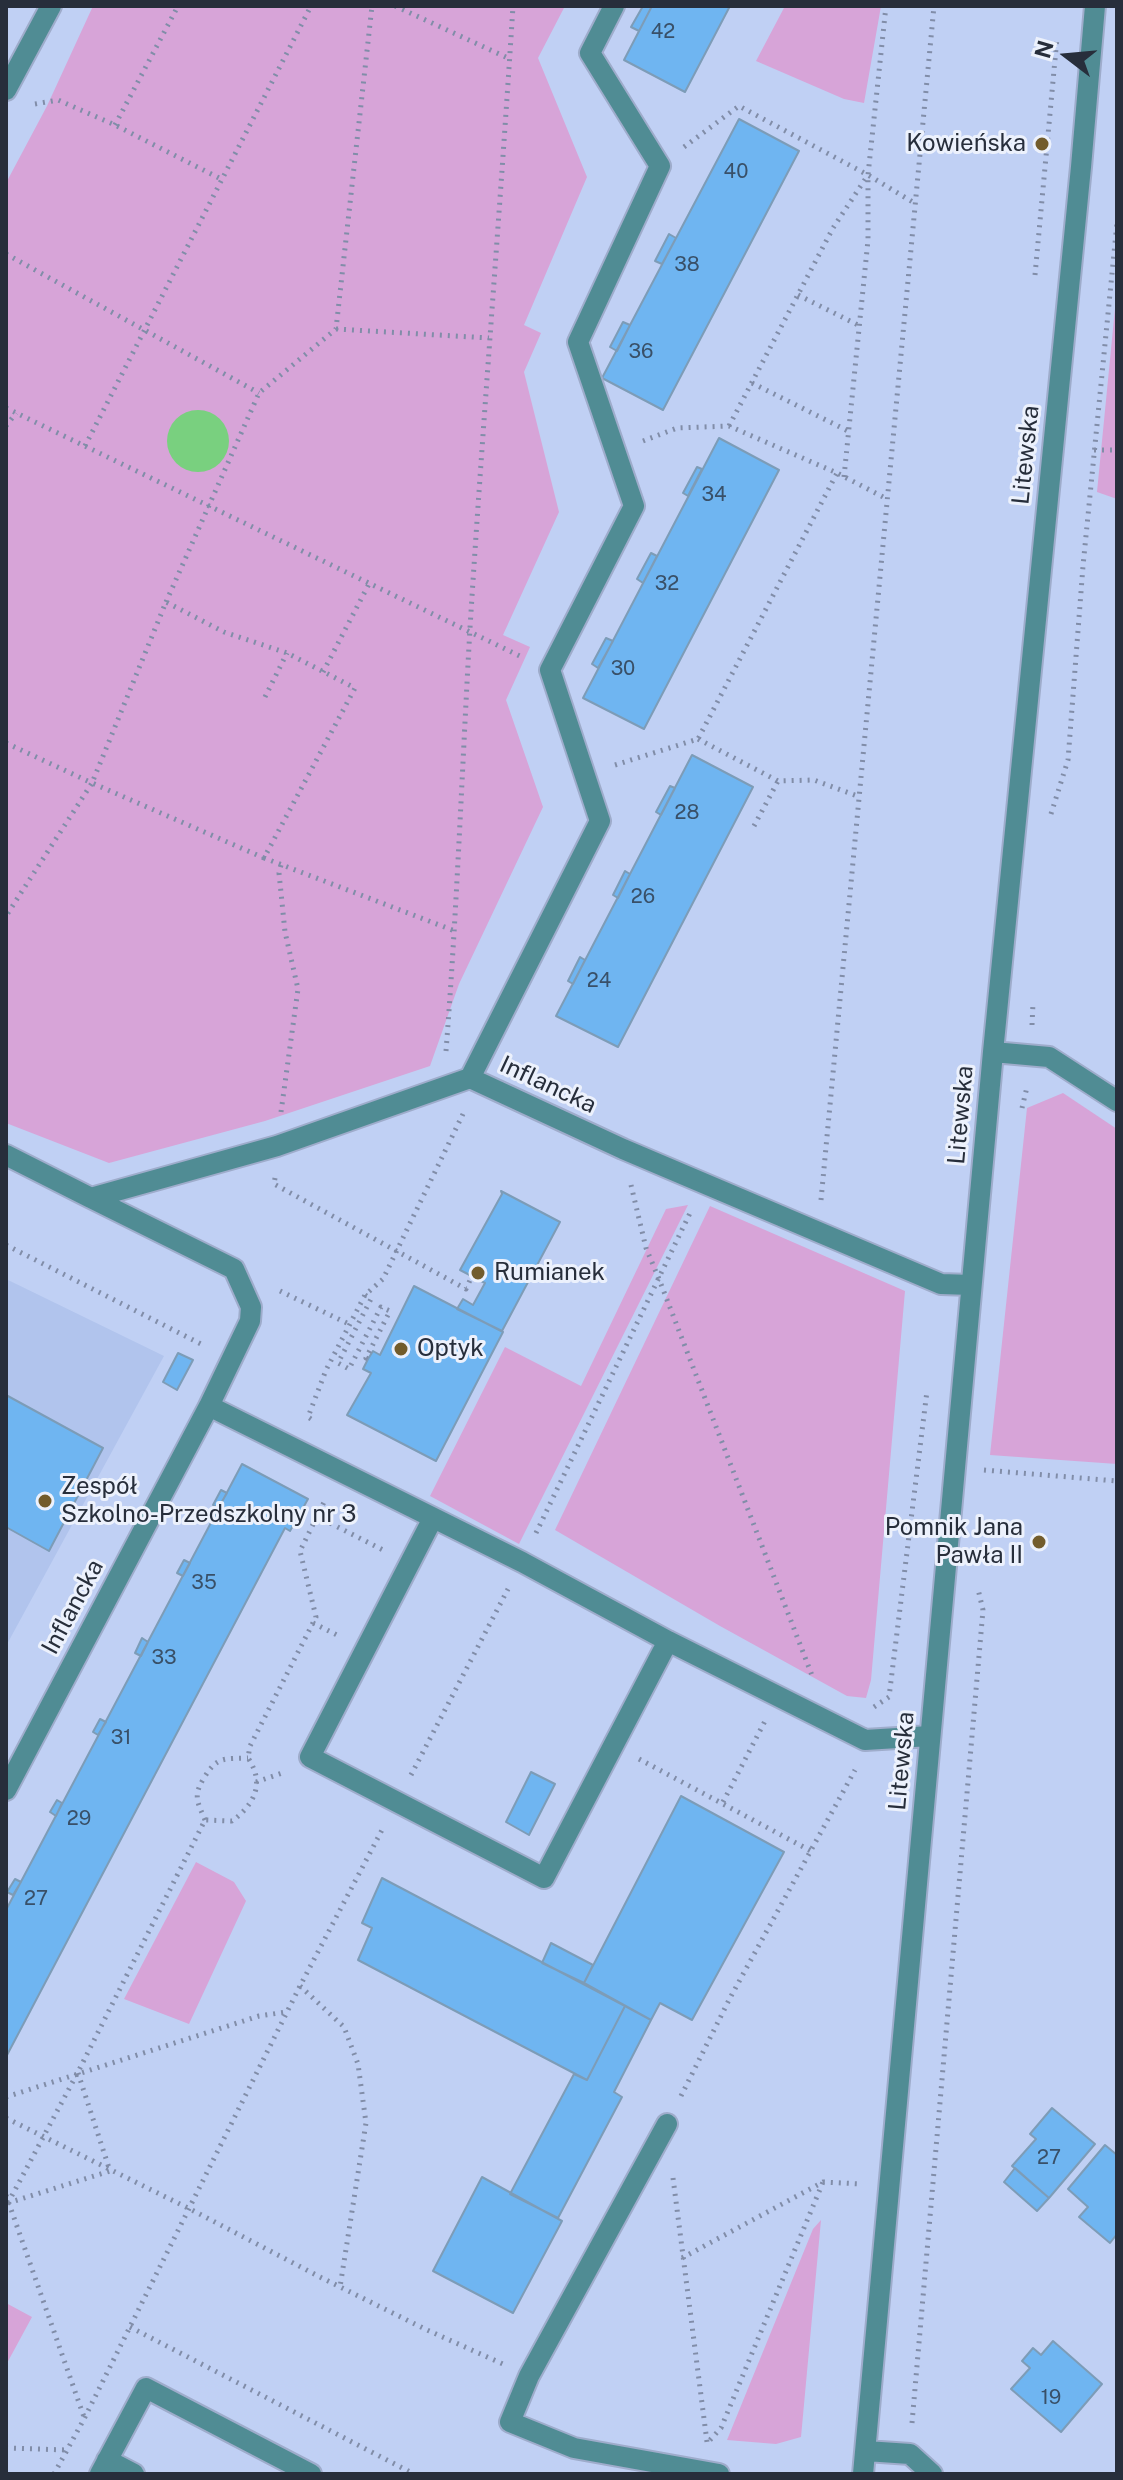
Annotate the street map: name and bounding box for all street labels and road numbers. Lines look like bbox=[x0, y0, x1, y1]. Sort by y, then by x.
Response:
street label: Litewska bbox=[1006, 404, 1046, 506]
street label: Inflancka bbox=[495, 1050, 601, 1120]
street label: Litewska bbox=[942, 1064, 980, 1166]
street label: Inflancka bbox=[36, 1555, 110, 1659]
street label: Litewska bbox=[883, 1710, 921, 1812]

